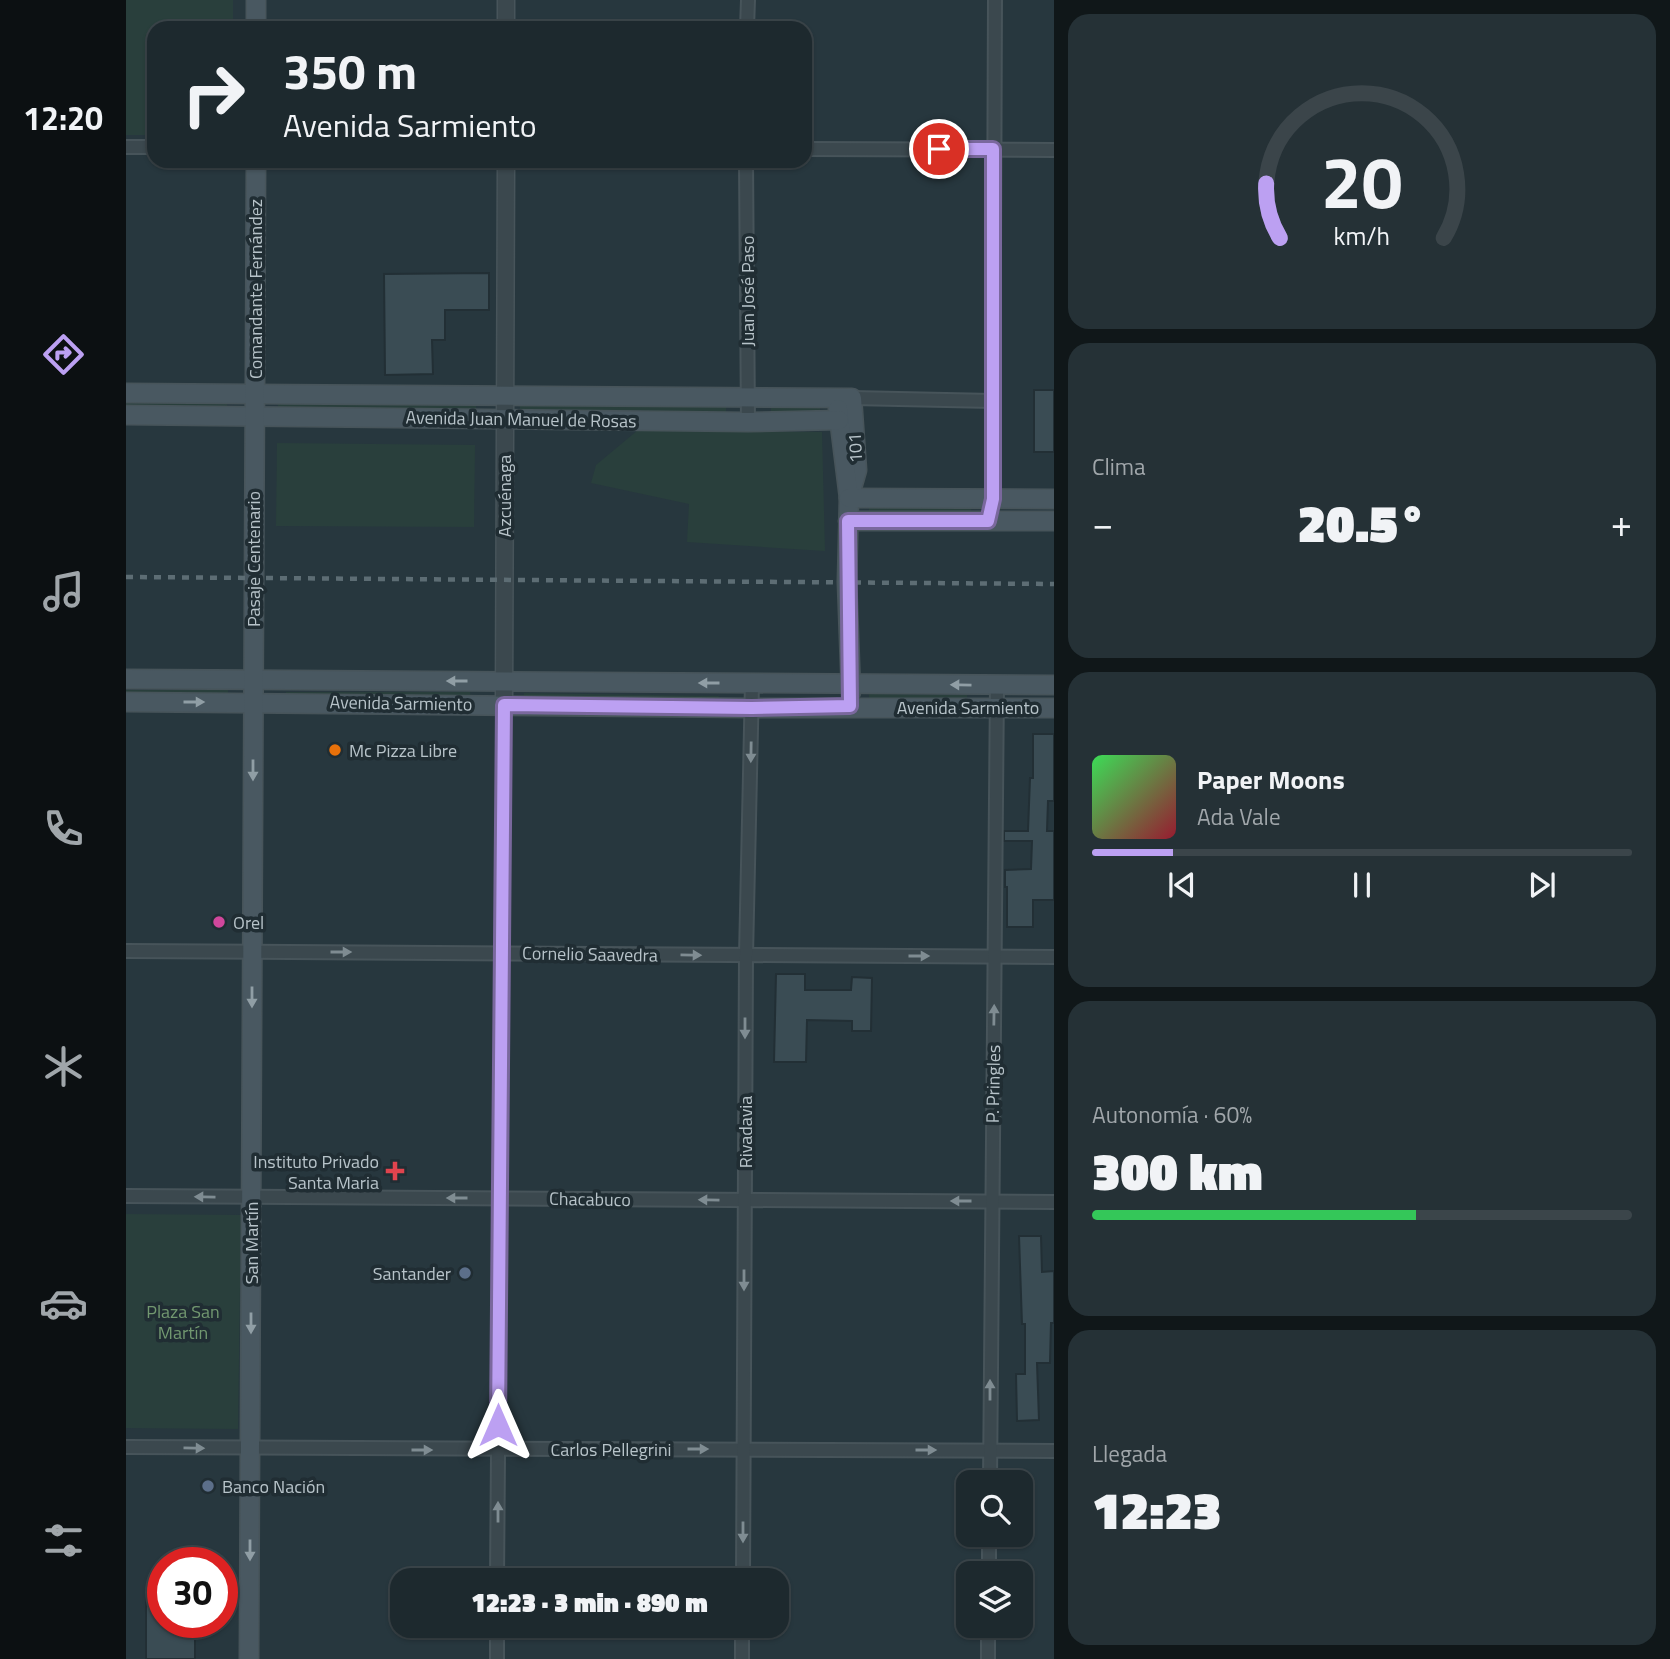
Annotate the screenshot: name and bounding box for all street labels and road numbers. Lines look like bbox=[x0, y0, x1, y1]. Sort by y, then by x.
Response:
street label: Comandante Fernández bbox=[242, 199, 269, 379]
street label: Juan José Paso bbox=[734, 236, 761, 346]
street label: Avenida Juan Manuel de Rosas bbox=[405, 403, 637, 435]
street label: 101 bbox=[841, 432, 869, 464]
street label: Azcuénaga bbox=[491, 455, 518, 537]
street label: Pasaje Centenario bbox=[240, 491, 267, 627]
street label: Avenida Sarmiento bbox=[329, 688, 473, 718]
street label: Avenida Sarmiento bbox=[897, 694, 1039, 721]
street label: Cornelio Saavedra bbox=[522, 939, 658, 969]
street label: P. Pringles bbox=[979, 1045, 1007, 1123]
street label: Rivadavia bbox=[732, 1096, 759, 1168]
street label: Chacabuco bbox=[549, 1185, 631, 1213]
street label: San Martín bbox=[238, 1202, 265, 1284]
street label: Carlos Pellegrini bbox=[550, 1436, 672, 1463]

